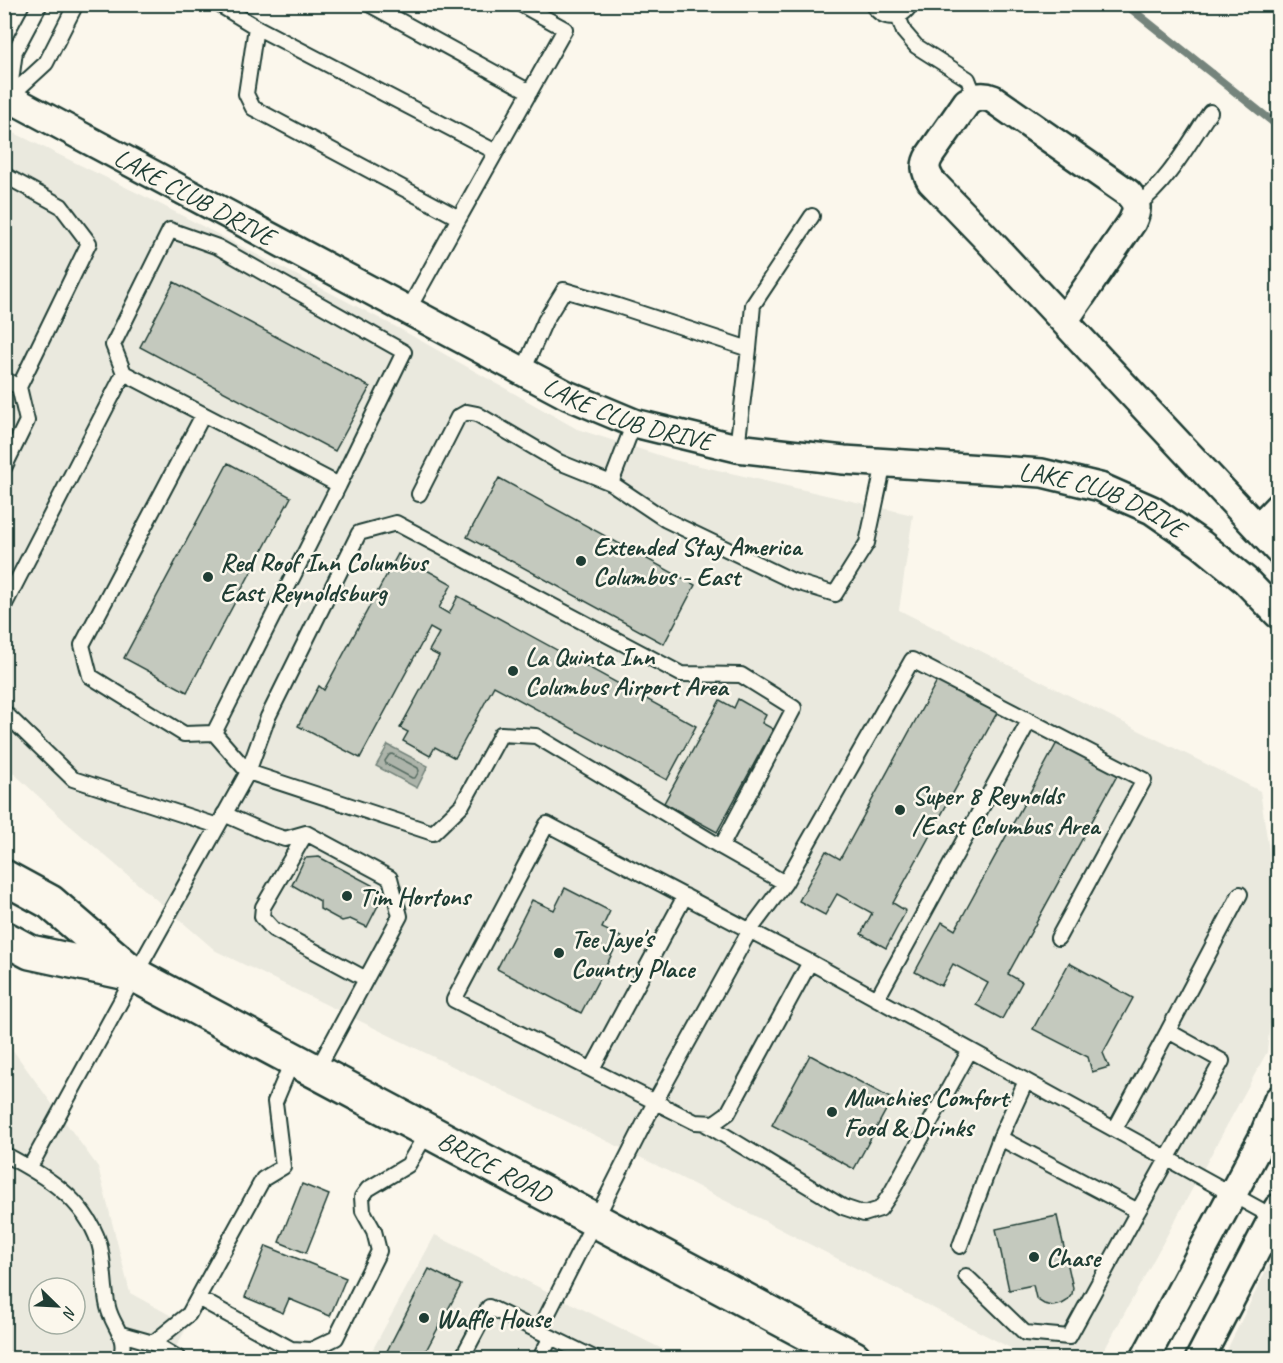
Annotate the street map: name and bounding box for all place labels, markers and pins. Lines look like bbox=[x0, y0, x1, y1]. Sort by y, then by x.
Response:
place label: Extended Stay America Columbus - East bbox=[593, 530, 803, 593]
place label: Red Roof Inn Columbus East Reynoldsburg bbox=[220, 546, 430, 609]
marker: Extended Stay America Columbus - East bbox=[574, 554, 588, 568]
marker: Red Roof Inn Columbus East Reynoldsburg bbox=[201, 570, 215, 584]
place label: La Quinta Inn Columbus Airport Area bbox=[525, 640, 730, 703]
marker: La Quinta Inn Columbus Airport Area bbox=[506, 664, 520, 678]
place label: Super 8 Reynolds /East Columbus Area bbox=[912, 779, 1102, 842]
marker: Super 8 Reynolds /East Columbus Area bbox=[893, 803, 907, 817]
place label: Tim Hortons bbox=[359, 880, 473, 913]
marker: Tim Hortons bbox=[340, 889, 354, 903]
place label: Tee Jaye's Country Place bbox=[571, 922, 697, 985]
marker: Tee Jaye's Country Place bbox=[552, 946, 566, 960]
place label: Munchies Comfort Food & Drinks bbox=[844, 1081, 1011, 1144]
marker: Munchies Comfort Food & Drinks bbox=[825, 1105, 839, 1119]
place label: Chase bbox=[1046, 1241, 1102, 1274]
marker: Chase bbox=[1027, 1250, 1041, 1264]
place label: Waffle House bbox=[436, 1302, 553, 1335]
marker: Waffle House bbox=[417, 1311, 431, 1325]

